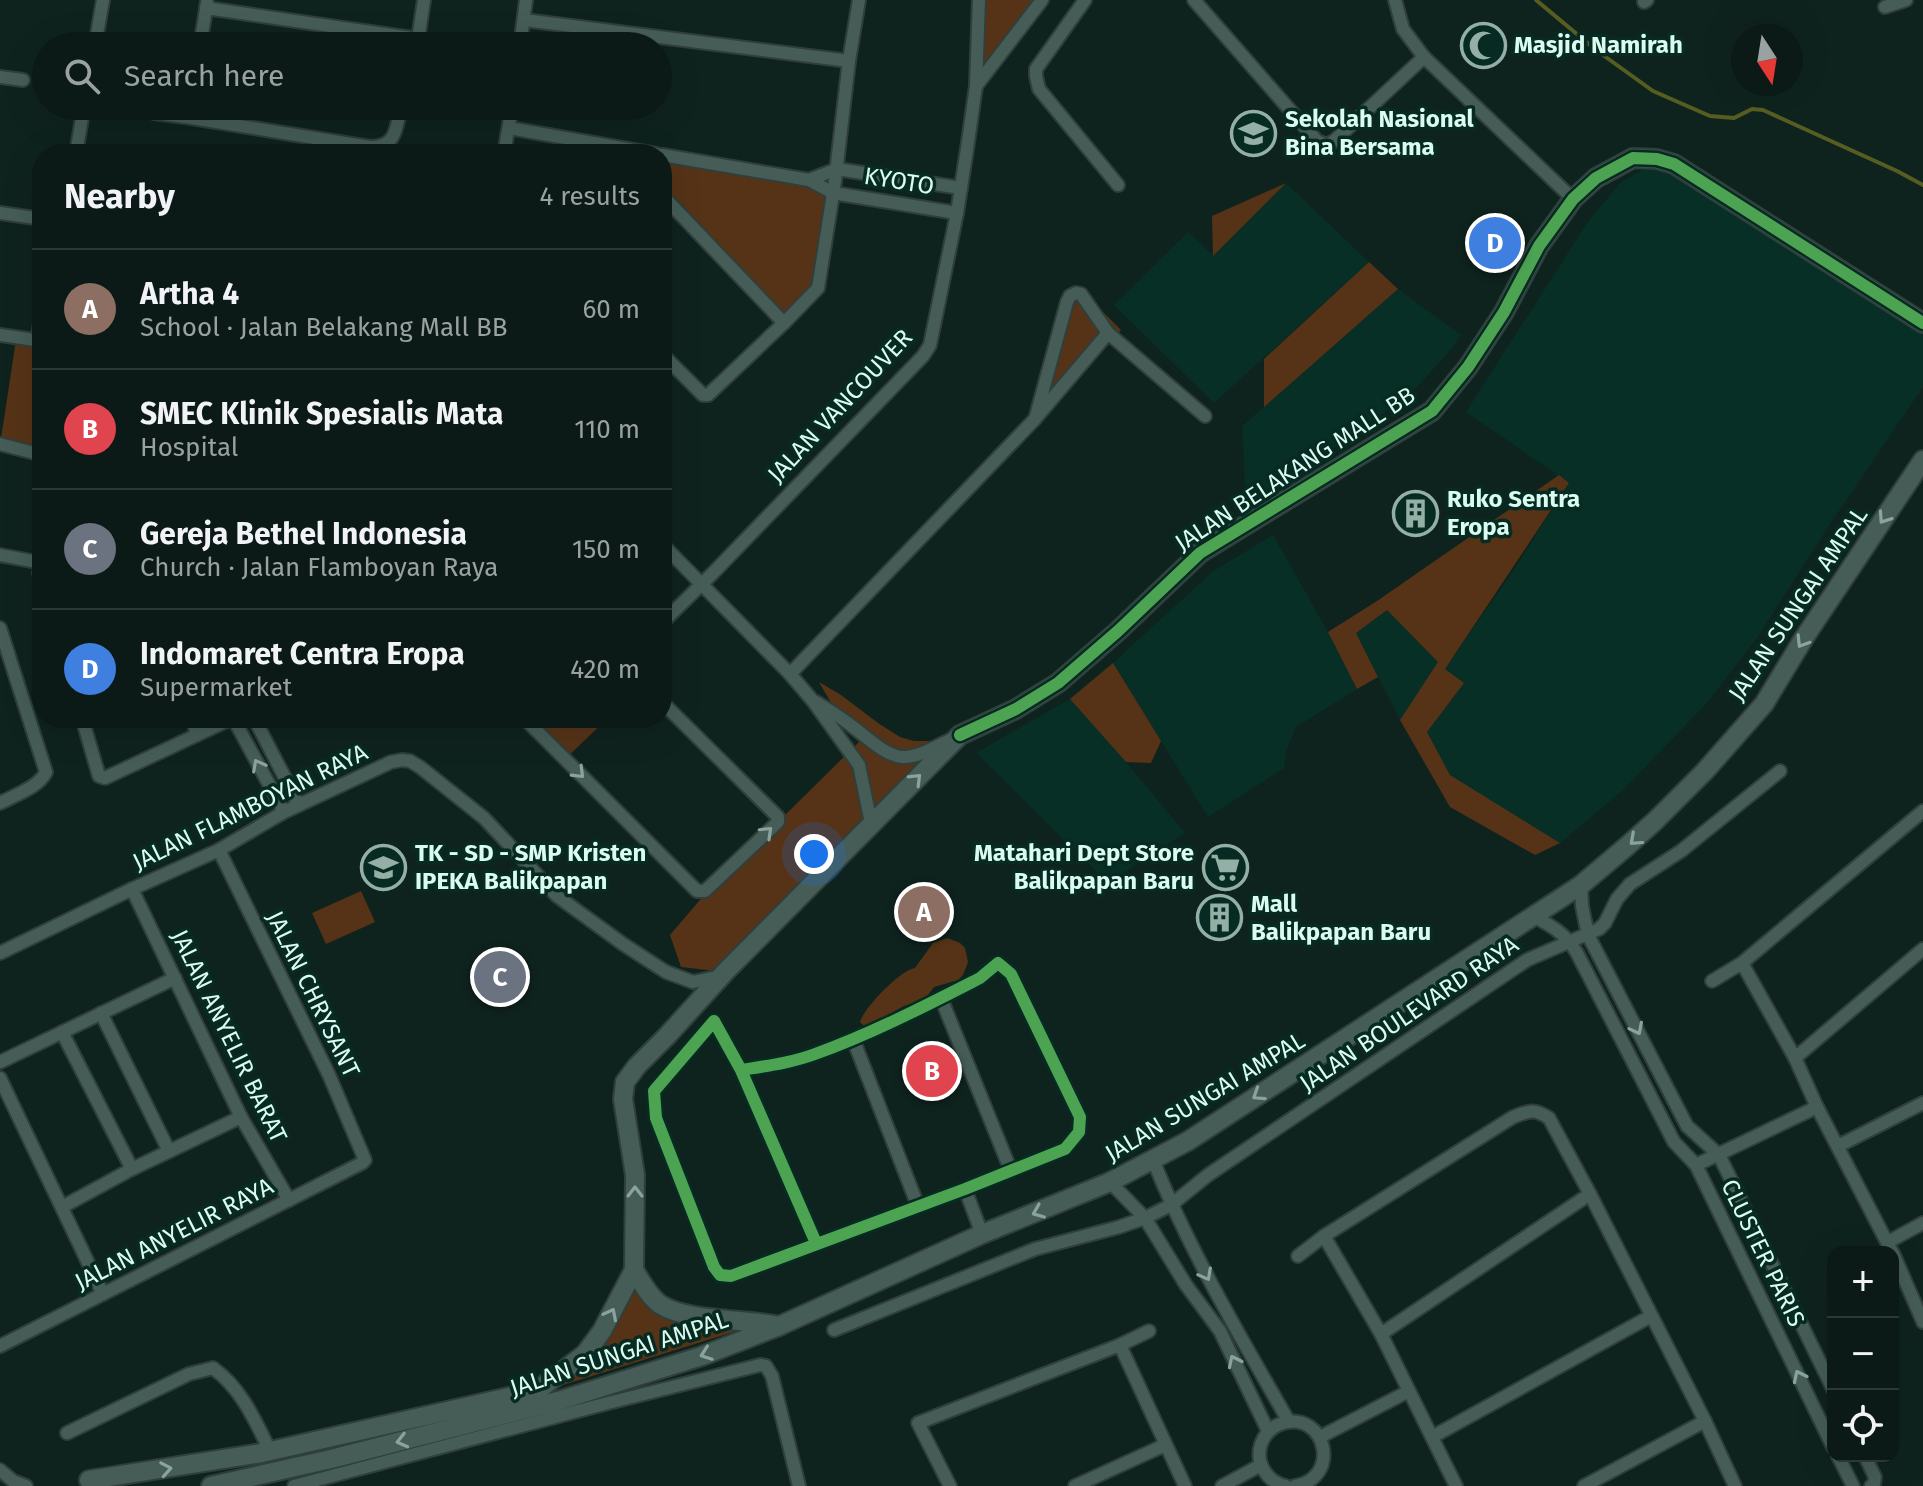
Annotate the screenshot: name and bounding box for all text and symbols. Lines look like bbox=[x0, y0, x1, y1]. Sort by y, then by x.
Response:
mosque icon: Masjid Namirah bbox=[1459, 21, 1507, 69]
north arrow bbox=[1731, 24, 1803, 96]
place label: Masjid Namirah bbox=[1514, 31, 1683, 59]
search box bbox=[32, 32, 672, 120]
icon: search bbox=[60, 54, 104, 98]
text: Search here bbox=[124, 58, 284, 94]
place label: Sekolah Nasional Bina Bersama bbox=[1285, 105, 1475, 161]
school or university icon: Sekolah Nasional Bina Bersama bbox=[1230, 109, 1278, 157]
street label: KYOTO bbox=[862, 162, 936, 200]
text: Nearby bbox=[64, 176, 175, 217]
text: 4 results bbox=[539, 181, 640, 212]
pin: D bbox=[1469, 213, 1521, 273]
text: Artha 4 bbox=[140, 276, 239, 312]
text: A bbox=[82, 294, 98, 325]
text: 60 m bbox=[582, 294, 640, 325]
text: School · Jalan Belakang Mall BB bbox=[140, 312, 508, 343]
street label: JALAN VANCOUVER bbox=[762, 324, 918, 488]
street label: JALAN BELAKANG MALL BB bbox=[1170, 381, 1420, 557]
text: SMEC Klinik Spesialis Mata bbox=[140, 396, 503, 432]
text: B bbox=[82, 414, 98, 445]
text: 110 m bbox=[574, 414, 640, 445]
text: Hospital bbox=[140, 432, 239, 463]
place label: Ruko Sentra Eropa bbox=[1447, 485, 1580, 541]
building icon: Ruko Sentra Eropa bbox=[1392, 489, 1440, 537]
street label: JALAN SUNGAI AMPAL bbox=[1723, 502, 1873, 706]
one-way arrow bbox=[1879, 510, 1894, 524]
text: Gereja Bethel Indonesia bbox=[140, 516, 467, 552]
text: C bbox=[83, 534, 97, 565]
text: 150 m bbox=[572, 534, 640, 565]
text: Church · Jalan Flamboyan Raya bbox=[140, 552, 499, 583]
one-way arrow bbox=[1796, 633, 1811, 648]
text: Indomaret Centra Eropa bbox=[140, 636, 465, 672]
text: D bbox=[82, 654, 98, 685]
text: 420 m bbox=[570, 654, 640, 685]
text: Supermarket bbox=[140, 672, 292, 703]
street label: JALAN FLAMBOYAN RAYA bbox=[128, 738, 372, 876]
one-way arrow bbox=[253, 759, 268, 774]
one-way arrow bbox=[570, 764, 585, 778]
one-way arrow bbox=[907, 774, 921, 789]
one-way arrow bbox=[758, 827, 772, 842]
one-way arrow bbox=[1630, 830, 1644, 845]
your location bbox=[794, 834, 834, 874]
place label: TK - SD - SMP Kristen IPEKA Balikpapan bbox=[415, 839, 646, 895]
place label: Matahari Dept Store Balikpapan Baru bbox=[974, 839, 1194, 895]
school or university icon: TK - SD - SMP Kristen IPEKA Balikpapan bbox=[360, 843, 408, 891]
supermarket icon: Matahari Dept Store Balikpapan Baru bbox=[1201, 843, 1249, 891]
pin: A bbox=[898, 882, 950, 942]
place label: Mall Balikpapan Baru bbox=[1251, 890, 1431, 946]
building icon: Mall Balikpapan Baru bbox=[1196, 894, 1244, 942]
street label: JALAN CHRYSANT bbox=[261, 906, 366, 1082]
street label: JALAN ANYELIR BARAT bbox=[165, 925, 293, 1148]
street label: JALAN BOULEVARD RAYA bbox=[1294, 930, 1524, 1098]
pin: C bbox=[474, 947, 526, 1007]
one-way arrow bbox=[1628, 1021, 1643, 1036]
street label: JALAN SUNGAI AMPAL bbox=[1100, 1026, 1310, 1168]
pin: B bbox=[906, 1041, 958, 1101]
one-way arrow bbox=[1252, 1086, 1267, 1101]
street label: JALAN ANYELIR RAYA bbox=[70, 1172, 278, 1296]
street label: CLUSTER PARIS bbox=[1715, 1175, 1811, 1331]
one-way arrow bbox=[626, 1185, 644, 1198]
one-way arrow bbox=[1032, 1202, 1046, 1219]
map controls bbox=[1827, 1246, 1899, 1462]
button: + bbox=[1827, 1246, 1899, 1318]
one-way arrow bbox=[1196, 1266, 1211, 1281]
street label: JALAN SUNGAI AMPAL bbox=[506, 1305, 732, 1403]
one-way arrow bbox=[601, 1308, 616, 1323]
button: − bbox=[1827, 1318, 1899, 1390]
one-way arrow bbox=[700, 1344, 714, 1361]
one-way arrow bbox=[1228, 1355, 1244, 1370]
one-way arrow bbox=[1793, 1370, 1809, 1385]
button: locate bbox=[1827, 1390, 1899, 1462]
one-way arrow bbox=[396, 1432, 410, 1449]
one-way arrow bbox=[159, 1461, 173, 1478]

